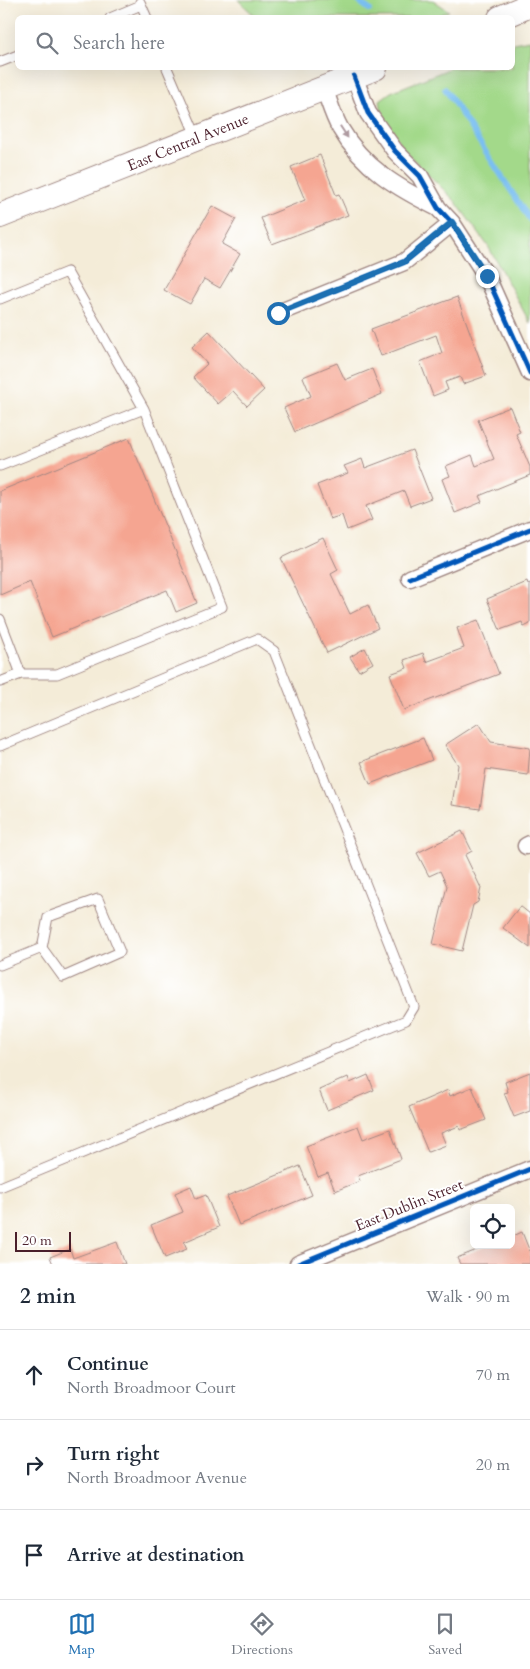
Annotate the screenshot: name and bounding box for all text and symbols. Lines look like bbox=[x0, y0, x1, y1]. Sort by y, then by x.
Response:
search box bbox=[15, 15, 515, 70]
icon: search bbox=[33, 29, 61, 57]
text: Search here bbox=[73, 30, 165, 56]
street label: East Central Avenue bbox=[124, 108, 252, 176]
one-way arrow bbox=[339, 126, 349, 139]
route end bbox=[476, 265, 499, 288]
route start bbox=[267, 302, 290, 325]
street label: East Dublin Street bbox=[352, 1174, 466, 1236]
map controls bbox=[470, 1204, 515, 1249]
button: locate bbox=[470, 1204, 515, 1249]
scale bar bbox=[15, 1229, 71, 1252]
text: 20 m bbox=[22, 1231, 52, 1250]
text: 2 min bbox=[20, 1282, 76, 1311]
text: Walk · 90 m bbox=[426, 1286, 510, 1308]
text: Continue bbox=[67, 1351, 149, 1377]
icon: ahead bbox=[20, 1361, 48, 1389]
text: 70 m bbox=[476, 1364, 510, 1386]
text: North Broadmoor Court bbox=[67, 1377, 236, 1399]
text: Turn right bbox=[67, 1441, 159, 1467]
icon: right bbox=[20, 1451, 48, 1479]
text: 20 m bbox=[476, 1454, 510, 1476]
text: North Broadmoor Avenue bbox=[67, 1467, 247, 1489]
icon: arrive bbox=[20, 1541, 48, 1569]
text: Arrive at destination bbox=[67, 1542, 244, 1568]
tab: Map bbox=[68, 1610, 96, 1659]
tab: Directions bbox=[231, 1610, 293, 1659]
tab: Saved bbox=[428, 1610, 462, 1659]

